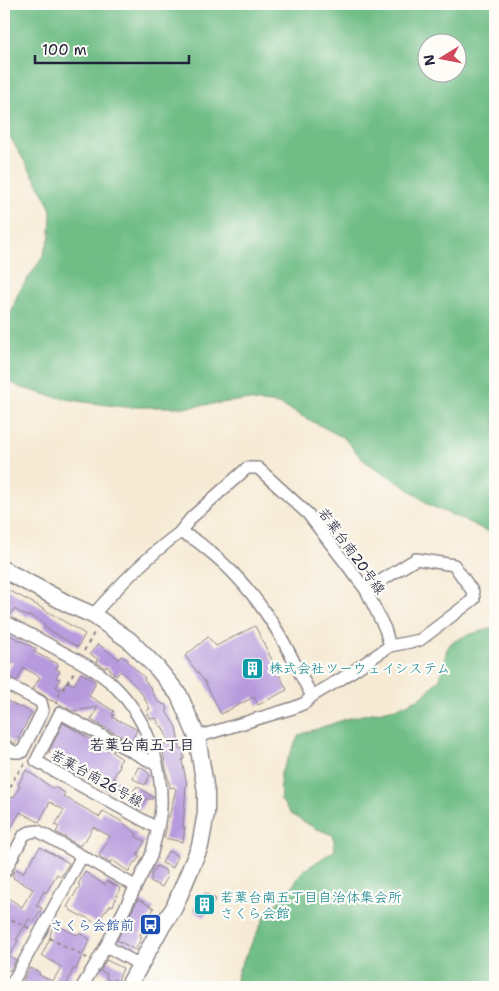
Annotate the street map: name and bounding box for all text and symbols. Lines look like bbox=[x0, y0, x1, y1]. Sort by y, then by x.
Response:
scale bar bbox=[35, 32, 189, 64]
north arrow bbox=[416, 32, 466, 82]
text: 100 m bbox=[42, 40, 87, 60]
text: N bbox=[419, 53, 439, 67]
street label: 若葉台南20号線 bbox=[314, 504, 390, 598]
building icon: 株式会社ツーウェイシステム bbox=[241, 656, 265, 680]
place label: 株式会社ツーウェイシステム bbox=[269, 659, 450, 677]
district label: 若葉台南五丁目 bbox=[89, 735, 195, 755]
street label: 若葉台南26号線 bbox=[48, 745, 146, 811]
place label: 若葉台南五丁目自治体集会所 さくら会館 bbox=[220, 888, 402, 922]
building icon: 若葉台南五丁目自治体集会所 さくら会館 bbox=[192, 893, 216, 917]
bus stop icon: さくら会館前 bbox=[138, 913, 162, 937]
place label: さくら会館前 bbox=[50, 916, 134, 934]

